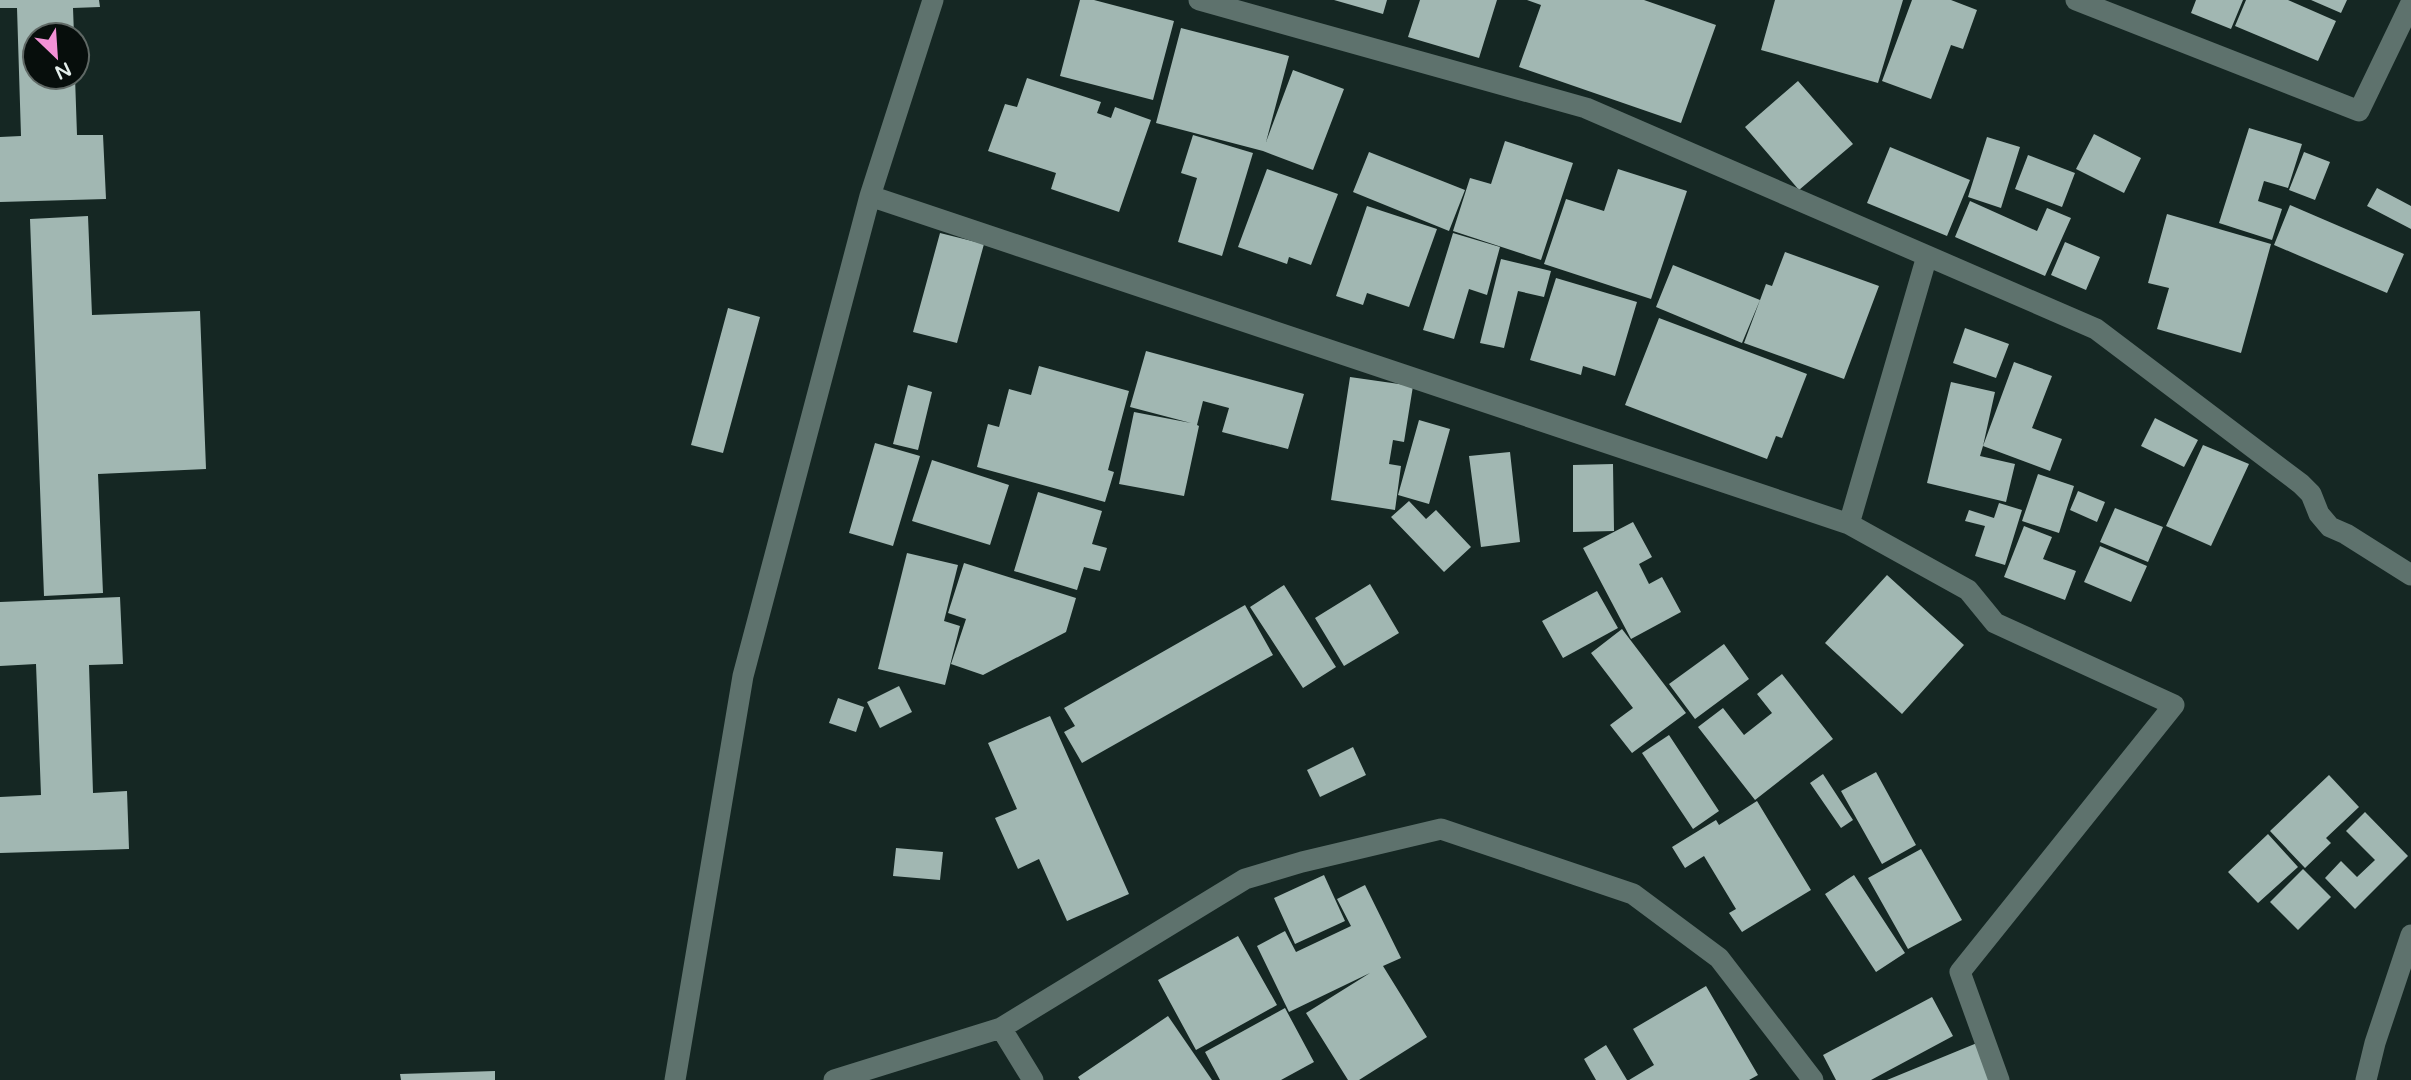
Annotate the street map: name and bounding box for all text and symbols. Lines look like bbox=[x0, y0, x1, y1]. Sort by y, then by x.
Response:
north arrow bbox=[21, 21, 91, 91]
text: N bbox=[51, 57, 74, 84]

